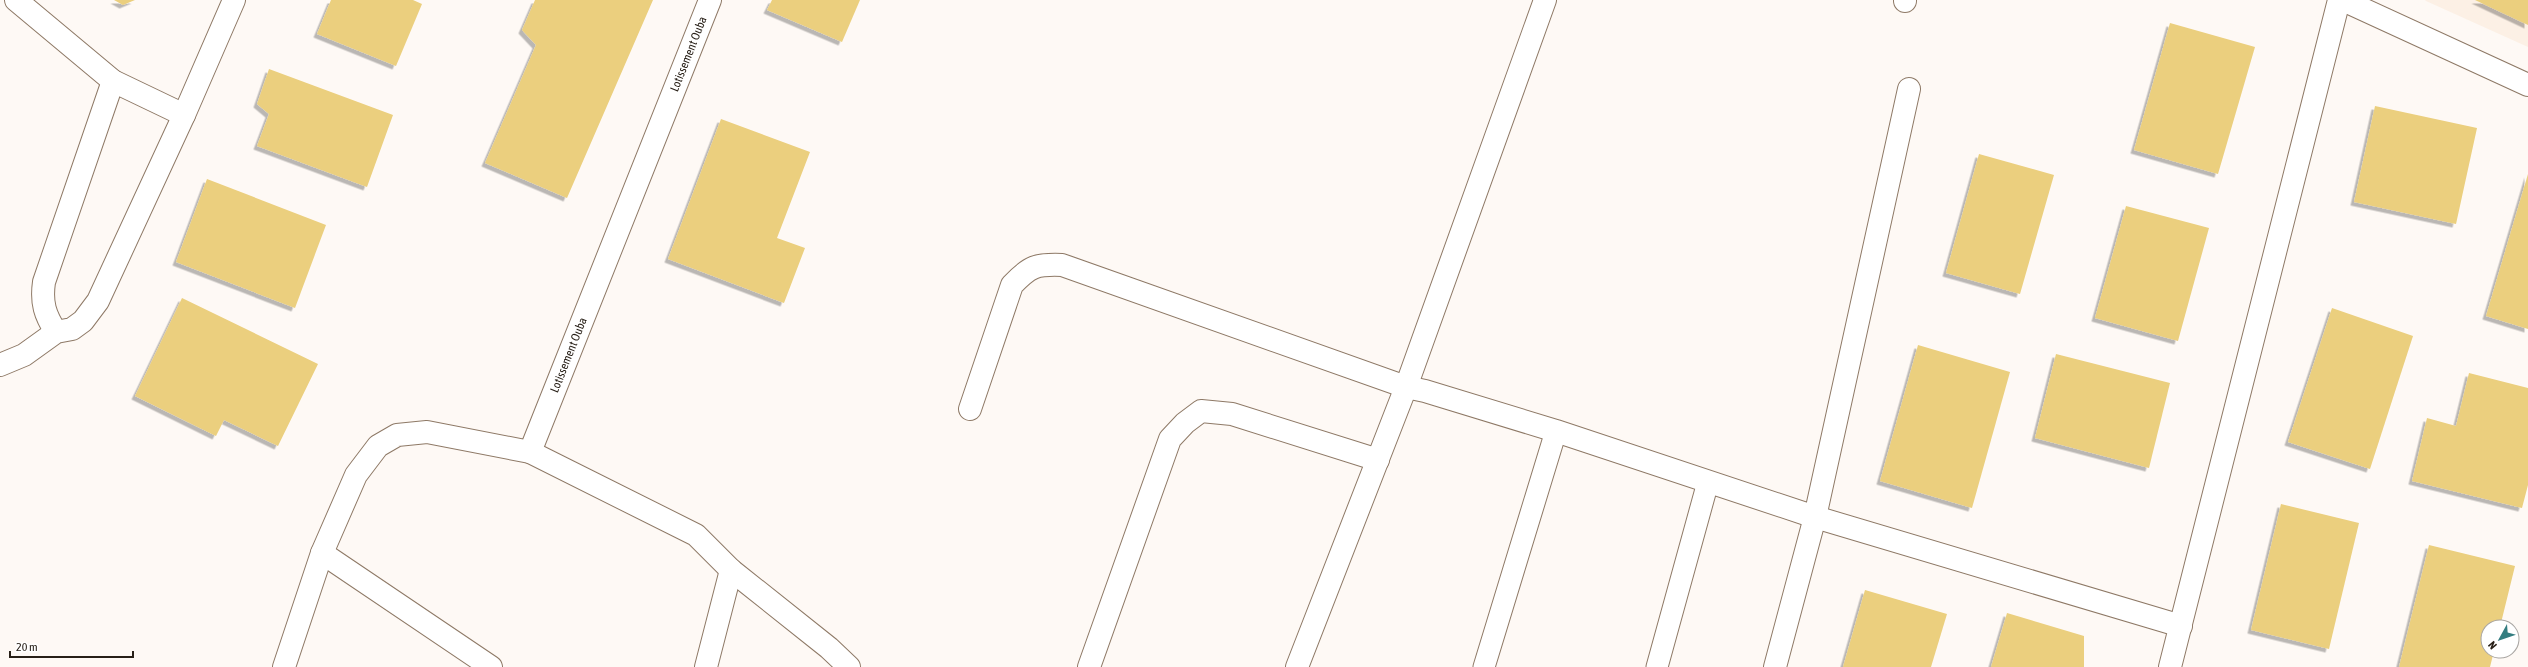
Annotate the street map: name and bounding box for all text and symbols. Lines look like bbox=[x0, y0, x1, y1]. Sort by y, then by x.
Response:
street label: Lotissement Ouba bbox=[667, 14, 710, 94]
street label: Lotissement Ouba bbox=[547, 316, 590, 395]
north arrow bbox=[2480, 619, 2520, 659]
scale bar bbox=[10, 633, 133, 659]
text: N bbox=[2486, 639, 2499, 652]
text: 20 m bbox=[16, 640, 38, 654]

